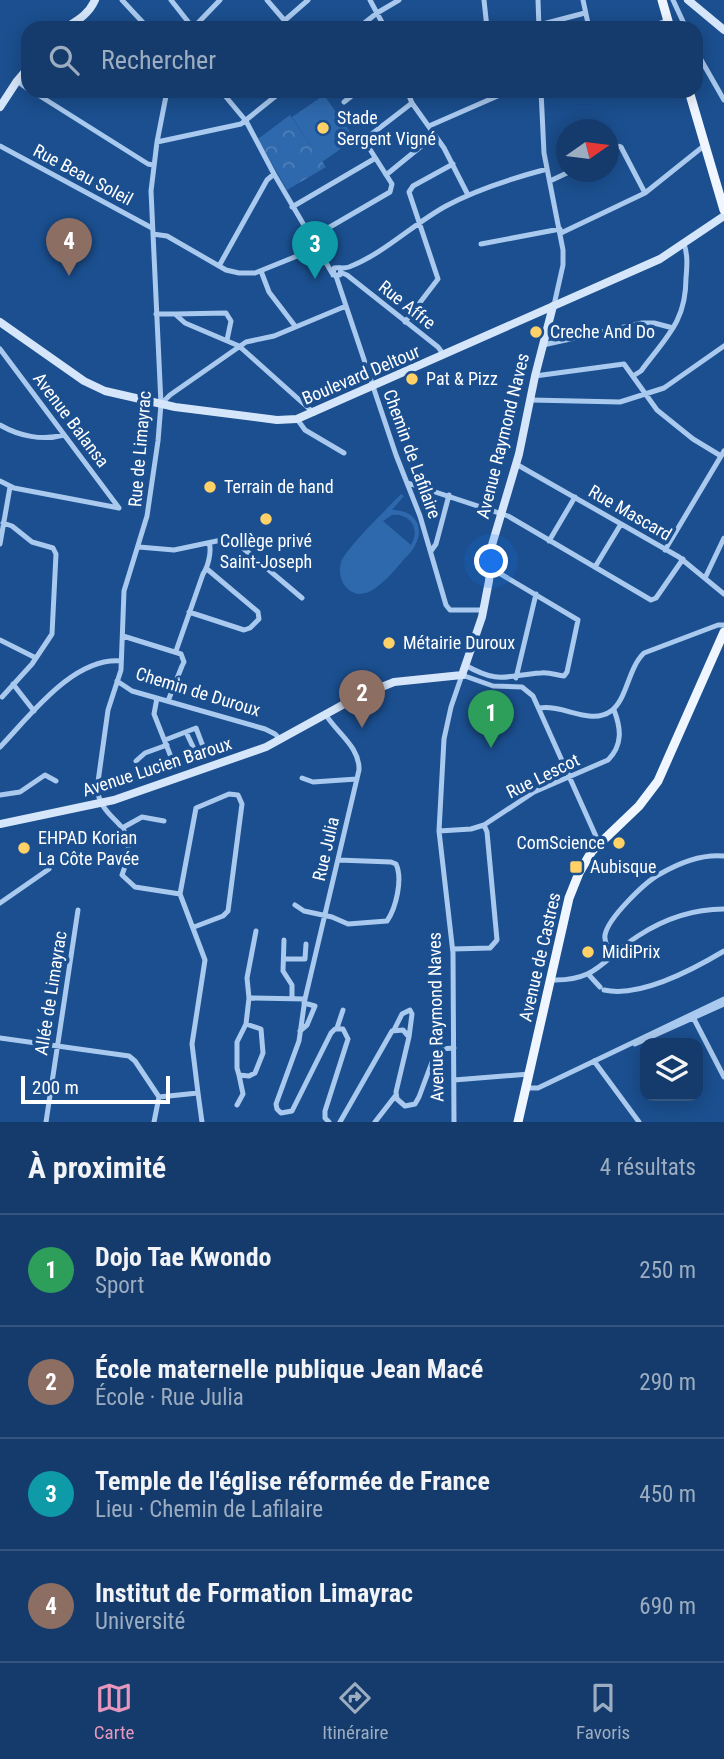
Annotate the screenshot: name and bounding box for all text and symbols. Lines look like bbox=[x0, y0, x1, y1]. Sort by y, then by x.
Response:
search box bbox=[21, 21, 703, 98]
icon: search bbox=[45, 41, 83, 79]
text: Rechercher bbox=[101, 45, 216, 75]
place label: Stade Sergent Vigné bbox=[337, 107, 436, 149]
north arrow bbox=[556, 119, 619, 182]
marker: Stade Sergent Vigné bbox=[315, 120, 331, 136]
street label: Rue Beau Soleil bbox=[30, 140, 137, 210]
pin: 4 bbox=[46, 218, 92, 276]
pin: 3 bbox=[292, 221, 338, 279]
street label: Rue Affre bbox=[375, 276, 440, 333]
place label: Creche And Do bbox=[550, 321, 655, 342]
marker: Creche And Do bbox=[528, 324, 544, 340]
street label: Boulevard Deltour bbox=[299, 340, 423, 409]
street label: Avenue Raymond Naves bbox=[472, 351, 533, 521]
street label: Avenue Balansa bbox=[29, 368, 114, 471]
place label: Pat & Pizz bbox=[426, 368, 498, 389]
marker: Pat & Pizz bbox=[404, 371, 420, 387]
street label: Chemin de Lafilaire bbox=[379, 386, 446, 521]
street label: Rue de Limayrac bbox=[124, 390, 155, 508]
place label: Terrain de hand bbox=[224, 476, 334, 497]
marker: Terrain de hand bbox=[202, 479, 218, 495]
street label: Rue Mascard bbox=[585, 480, 676, 545]
marker: Collège privé Saint-Joseph bbox=[258, 511, 274, 527]
place label: Collège privé Saint-Joseph bbox=[220, 530, 312, 572]
your location bbox=[474, 544, 508, 578]
place label: Métairie Duroux bbox=[403, 632, 515, 653]
marker: Métairie Duroux bbox=[381, 635, 397, 651]
street label: Chemin de Duroux bbox=[133, 663, 263, 720]
pin: 2 bbox=[339, 670, 385, 728]
pin: 1 bbox=[468, 690, 514, 748]
street label: Avenue Lucien Baroux bbox=[79, 732, 234, 801]
street label: Rue Lescot bbox=[503, 749, 583, 802]
street label: Rue Julia bbox=[308, 815, 343, 883]
place label: EHPAD Korian La Côte Pavée bbox=[38, 827, 139, 869]
place label: ComScience bbox=[517, 832, 605, 853]
marker: ComScience bbox=[611, 835, 627, 851]
marker: EHPAD Korian La Côte Pavée bbox=[16, 840, 32, 856]
place label: Aubisque bbox=[590, 856, 656, 877]
marker: Aubisque bbox=[568, 859, 584, 875]
street label: Avenue de Castres bbox=[514, 890, 565, 1023]
street label: Allée de Limayrac bbox=[30, 929, 71, 1057]
street label: Avenue Raymond Naves bbox=[424, 932, 447, 1102]
place label: MidiPrix bbox=[602, 941, 660, 962]
marker: MidiPrix bbox=[580, 944, 596, 960]
map controls bbox=[640, 1038, 703, 1101]
button: layers bbox=[640, 1038, 703, 1101]
scale bar bbox=[21, 1073, 170, 1105]
text: 200 m bbox=[32, 1076, 79, 1099]
text: À proximité bbox=[28, 1150, 166, 1185]
text: 4 résultats bbox=[600, 1154, 696, 1181]
text: Dojo Tae Kwondo bbox=[95, 1242, 271, 1272]
text: 1 bbox=[45, 1257, 57, 1284]
text: 250 m bbox=[639, 1257, 696, 1284]
text: Sport bbox=[95, 1272, 144, 1299]
text: École maternelle publique Jean Macé bbox=[95, 1354, 483, 1384]
text: 2 bbox=[45, 1369, 57, 1396]
text: 290 m bbox=[639, 1369, 696, 1396]
text: École · Rue Julia bbox=[95, 1384, 244, 1411]
text: Temple de l'église réformée de France bbox=[95, 1466, 490, 1496]
text: 3 bbox=[45, 1481, 57, 1508]
text: 450 m bbox=[639, 1481, 696, 1508]
text: Lieu · Chemin de Lafilaire bbox=[95, 1496, 323, 1523]
text: Institut de Formation Limayrac bbox=[95, 1578, 413, 1608]
text: 4 bbox=[45, 1593, 57, 1620]
text: 690 m bbox=[639, 1593, 696, 1620]
text: Université bbox=[95, 1608, 185, 1635]
tab: Carte bbox=[94, 1679, 134, 1744]
tab: Itinéraire bbox=[322, 1679, 388, 1744]
tab: Favoris bbox=[576, 1679, 630, 1744]

